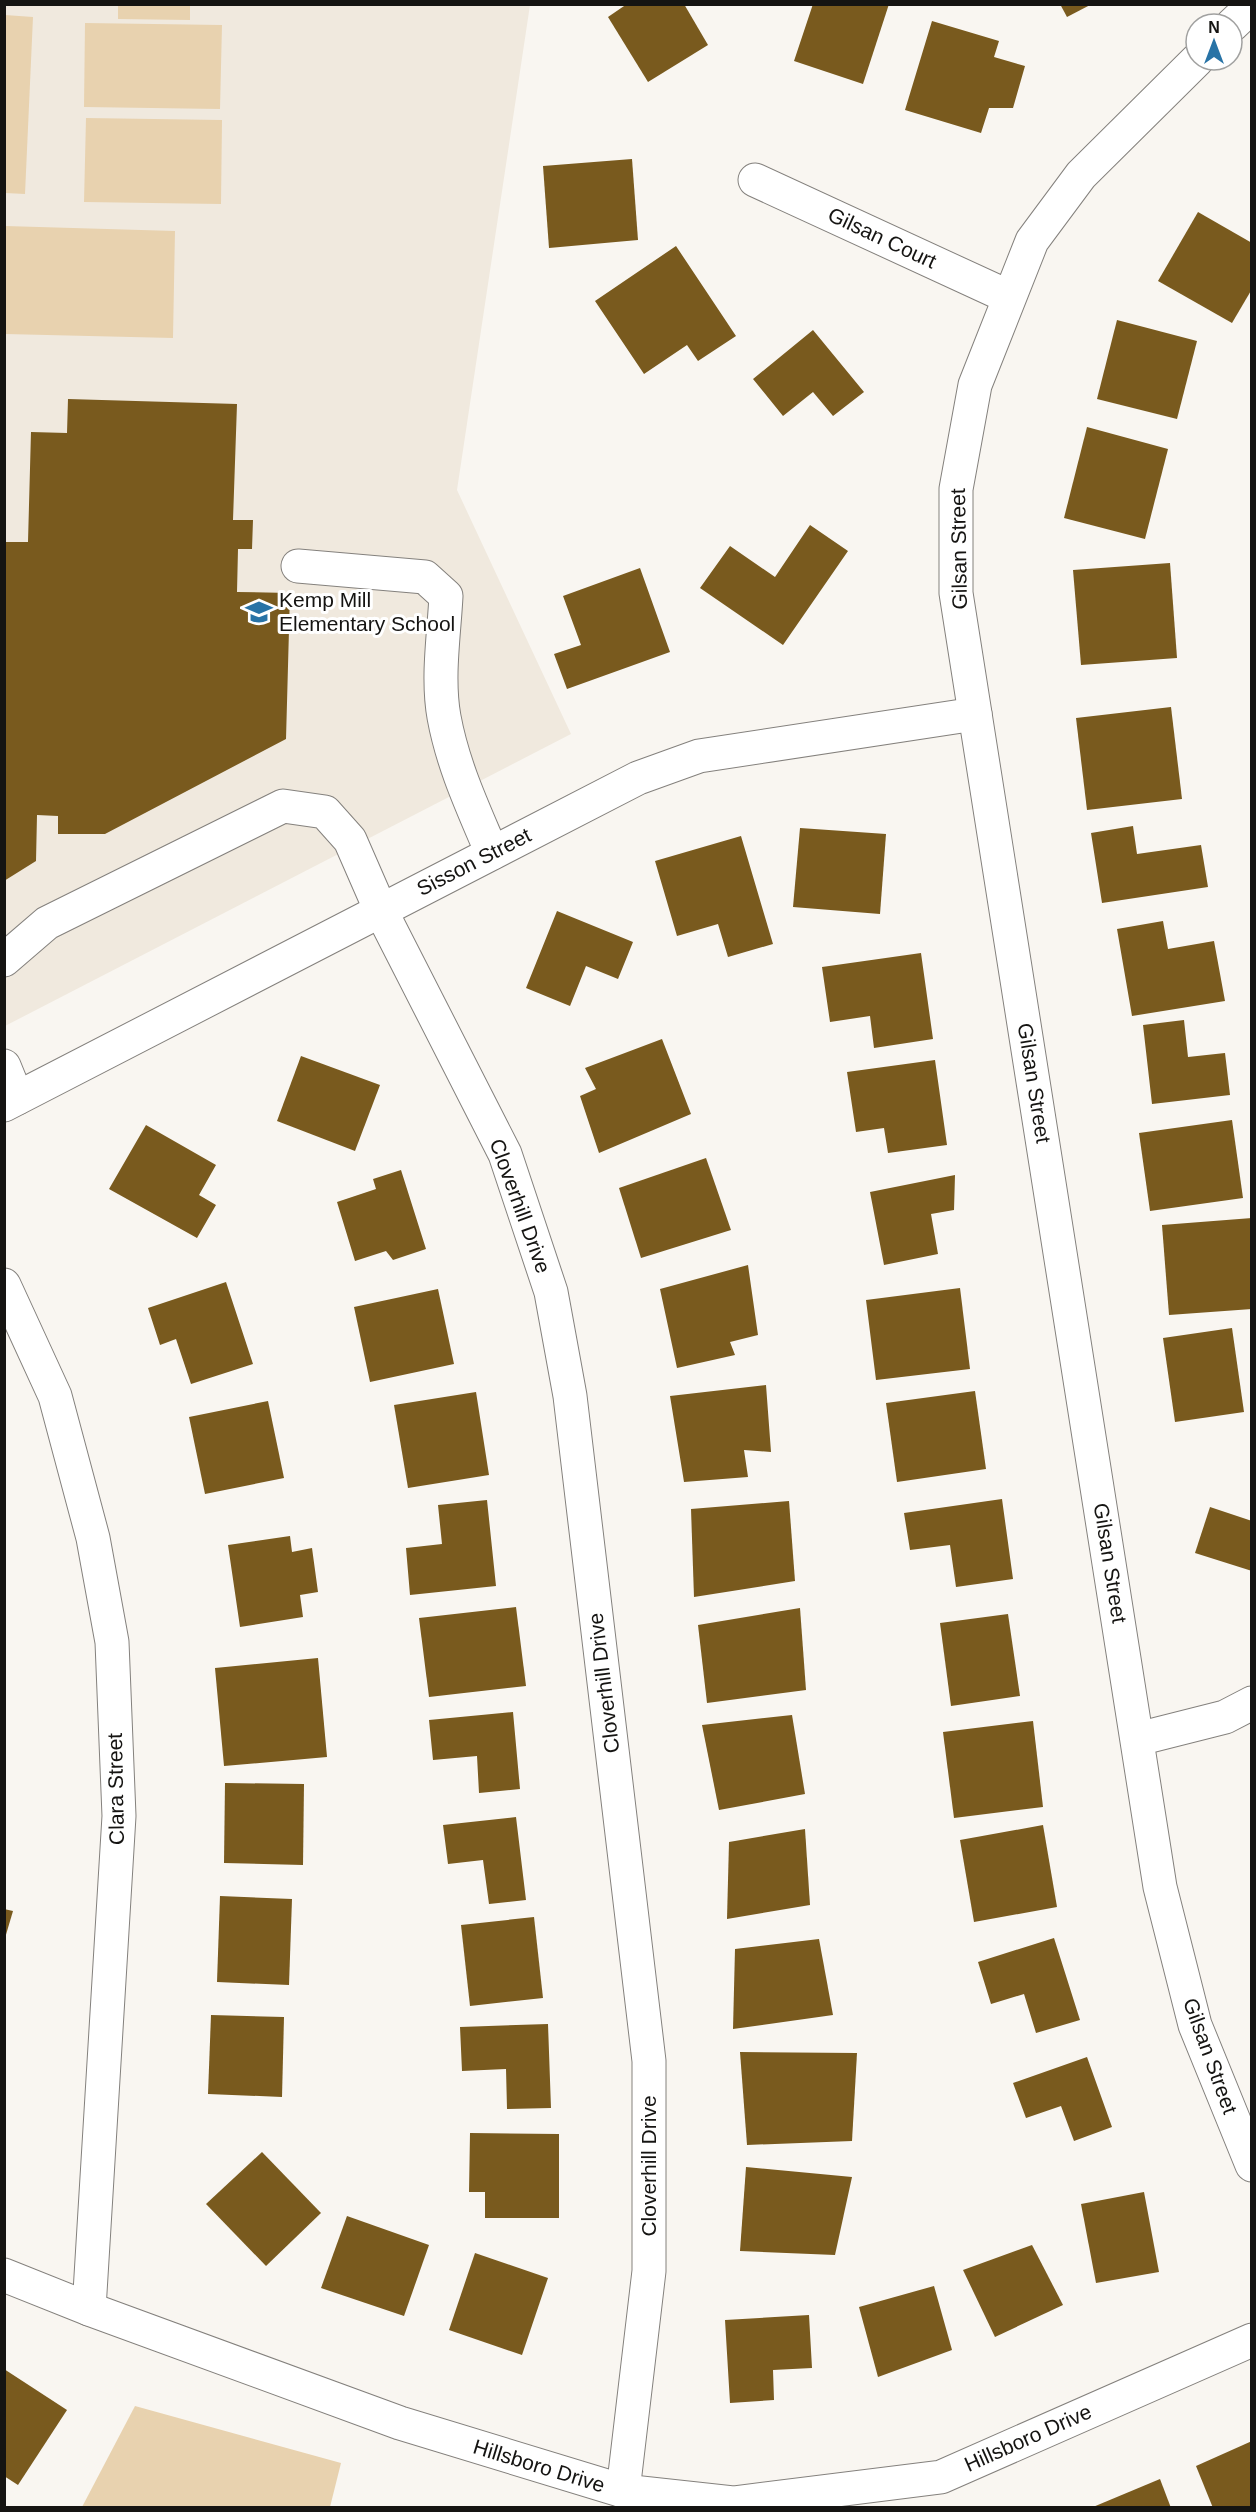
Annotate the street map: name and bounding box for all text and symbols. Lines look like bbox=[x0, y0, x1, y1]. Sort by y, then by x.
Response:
north arrow bbox=[1184, 12, 1244, 72]
text: N bbox=[1208, 19, 1220, 36]
street label: Gilsan Court bbox=[824, 202, 940, 273]
street label: Gilsan Street bbox=[946, 488, 971, 610]
place label: Kemp Mill Elementary School bbox=[279, 588, 455, 635]
school or university icon: Kemp Mill Elementary School bbox=[244, 597, 274, 627]
street label: Sisson Street bbox=[413, 823, 535, 900]
street label: Gilsan Street bbox=[1014, 1021, 1055, 1145]
street label: Cloverhill Drive bbox=[486, 1136, 555, 1276]
street label: Gilsan Street bbox=[1090, 1501, 1131, 1625]
street label: Cloverhill Drive bbox=[583, 1612, 624, 1755]
street label: Clara Street bbox=[103, 1733, 128, 1845]
street label: Gilsan Street bbox=[1179, 1995, 1242, 2117]
street label: Cloverhill Drive bbox=[637, 2095, 660, 2237]
street label: Hillsboro Drive bbox=[961, 2399, 1095, 2476]
street label: Hillsboro Drive bbox=[471, 2435, 608, 2496]

